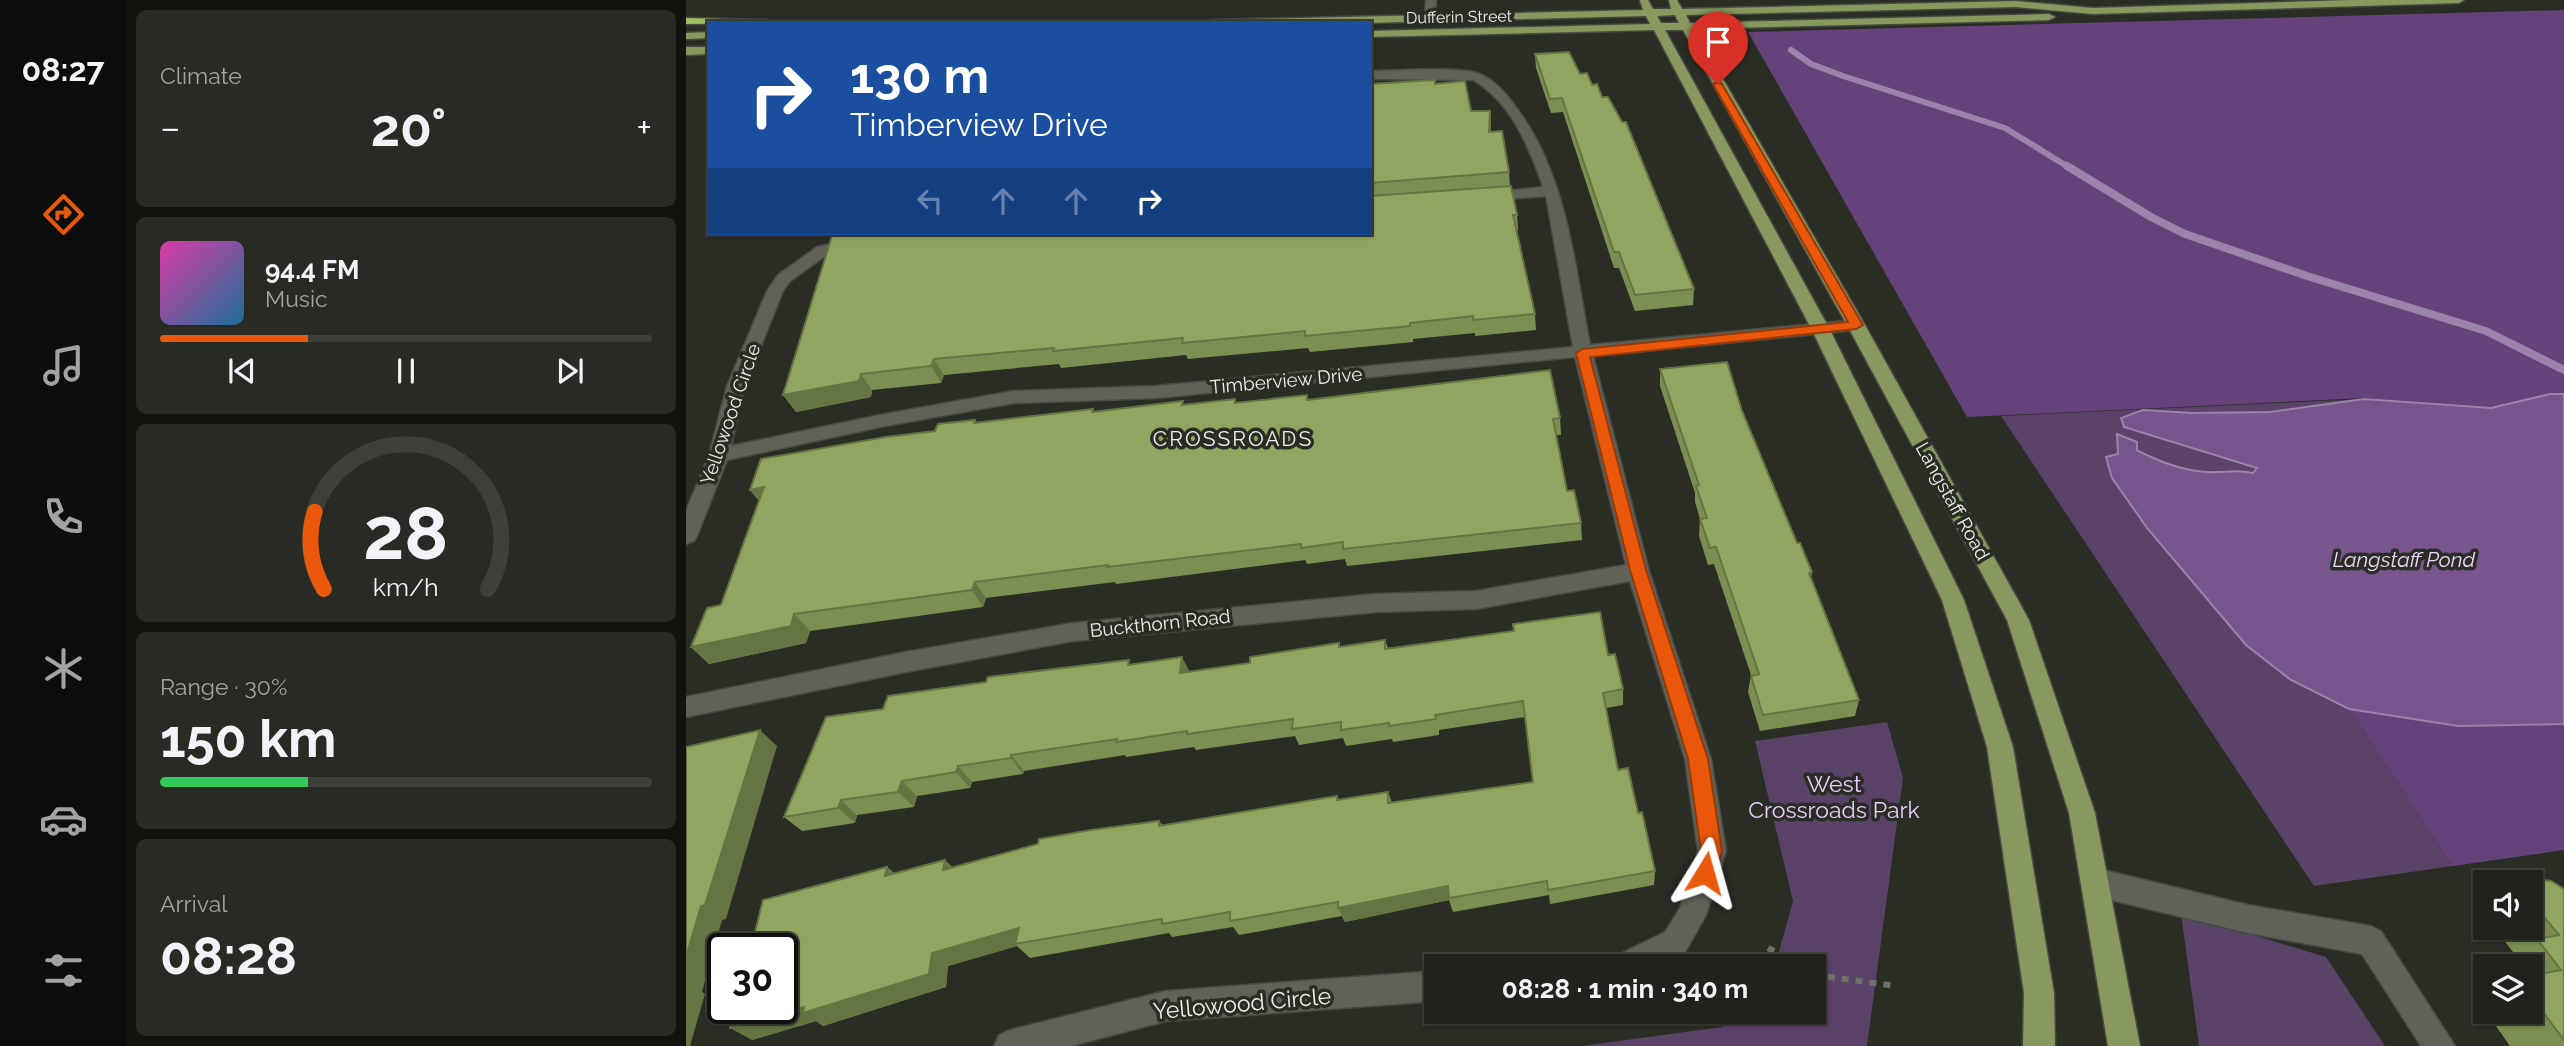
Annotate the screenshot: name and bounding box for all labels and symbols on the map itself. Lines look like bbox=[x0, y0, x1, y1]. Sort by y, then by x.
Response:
street label: Dufferin Street bbox=[1406, 7, 1513, 27]
pin bbox=[1688, 12.0, 1748, 84]
street label: Yellowood Circle bbox=[696, 341, 764, 487]
street label: Timberview Drive bbox=[1209, 362, 1363, 398]
district label: CROSSROADS bbox=[1153, 426, 1313, 451]
street label: Langstaff Road bbox=[1912, 438, 1994, 564]
water label: Langstaff Pond bbox=[2333, 547, 2476, 572]
street label: Buckthorn Road bbox=[1089, 605, 1231, 641]
park label: West Crossroads Park bbox=[1748, 770, 1920, 823]
position arrow bbox=[1668, 836, 1742, 910]
speed limit sign: 30 bbox=[707, 933, 798, 1024]
street label: Yellowood Circle bbox=[1152, 982, 1332, 1024]

